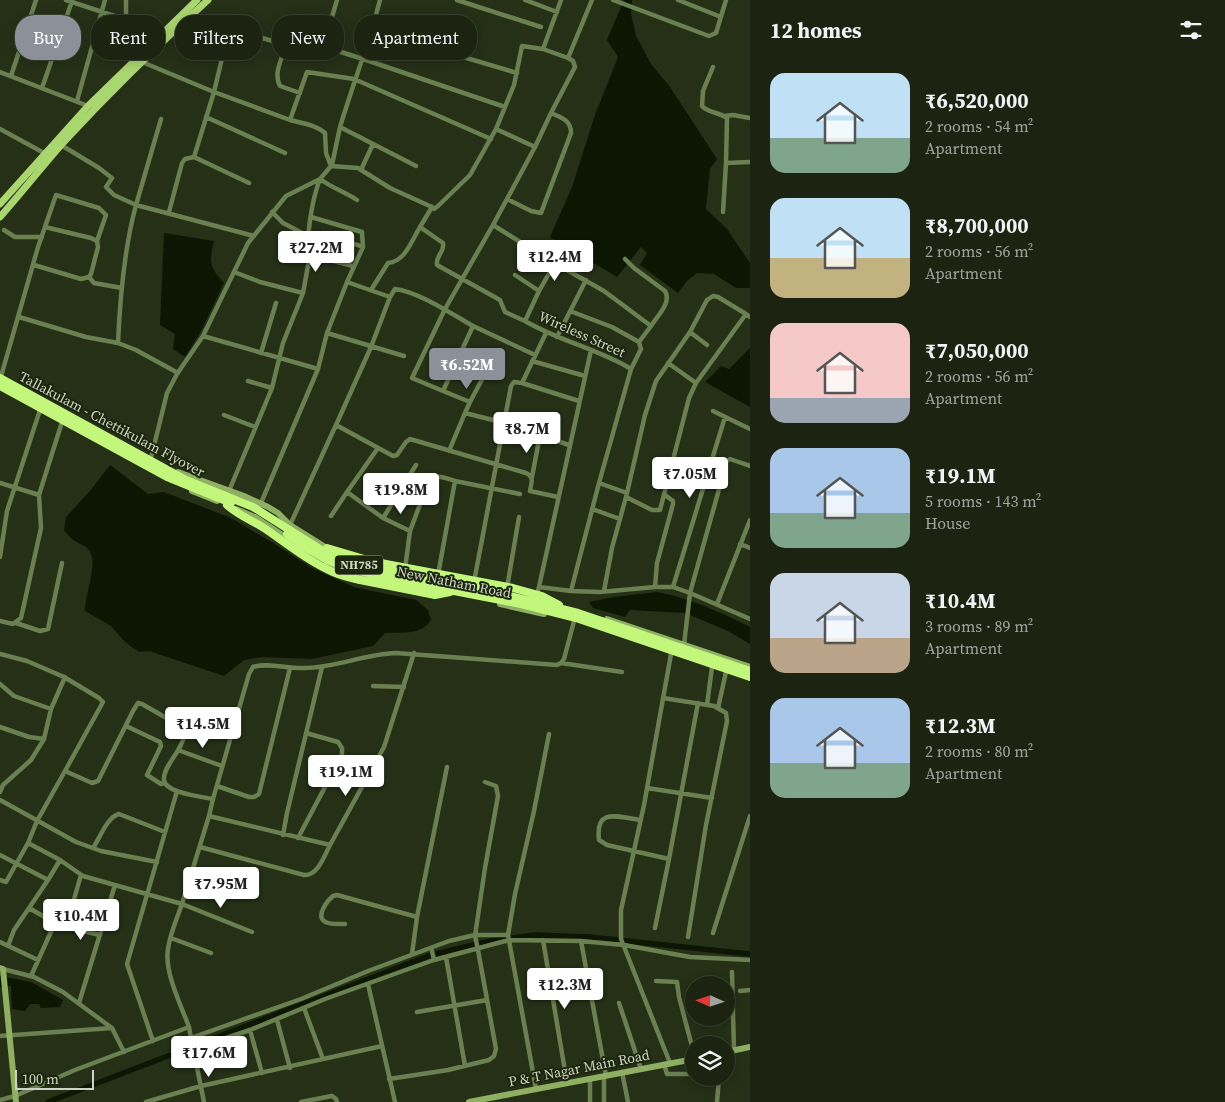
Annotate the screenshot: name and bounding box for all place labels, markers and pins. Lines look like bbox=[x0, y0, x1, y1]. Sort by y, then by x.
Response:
pin: ₹27.2M bbox=[275, 230, 357, 273]
pin: ₹12.4M bbox=[514, 240, 596, 282]
pin: ₹6.52M bbox=[426, 348, 508, 390]
pin: ₹8.7M bbox=[492, 412, 562, 454]
pin: ₹7.05M bbox=[649, 456, 731, 499]
pin: ₹19.8M bbox=[360, 472, 442, 515]
pin: ₹14.5M bbox=[162, 706, 244, 749]
pin: ₹19.1M bbox=[305, 754, 387, 797]
pin: ₹7.95M bbox=[180, 866, 262, 909]
pin: ₹10.4M bbox=[40, 898, 122, 941]
pin: ₹12.3M bbox=[524, 968, 606, 1010]
pin: ₹17.6M bbox=[168, 1036, 250, 1078]

